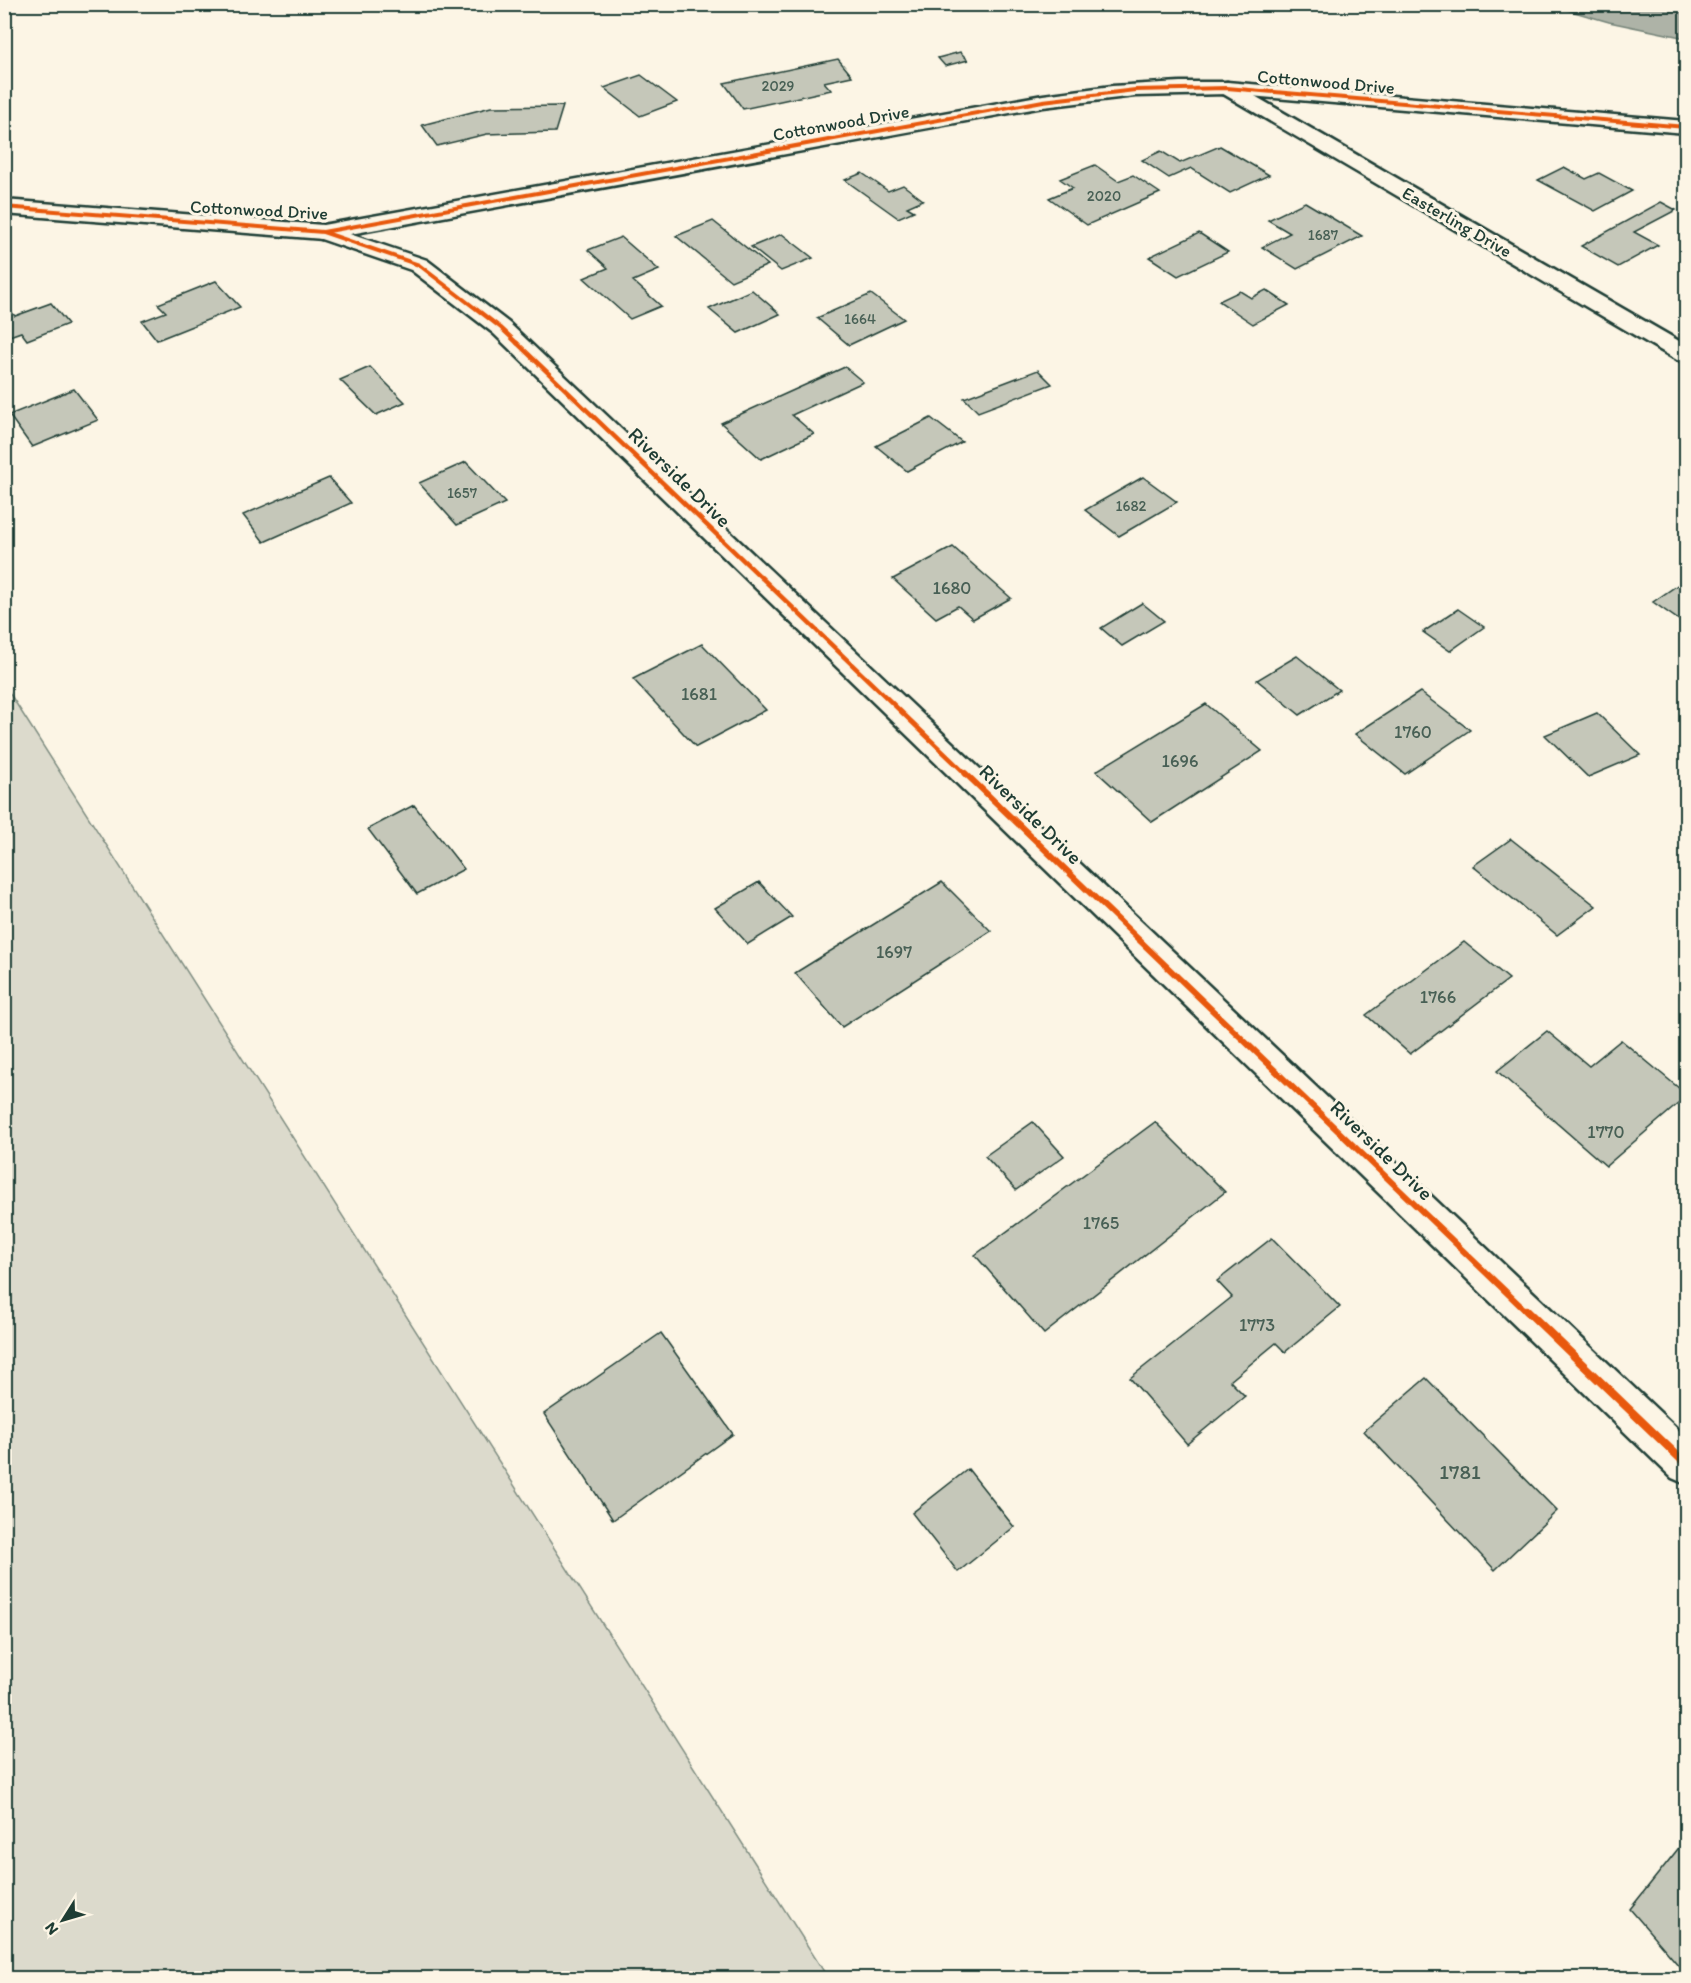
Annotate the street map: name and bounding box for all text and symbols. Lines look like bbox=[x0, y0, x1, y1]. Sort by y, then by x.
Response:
street label: Cottonwood Drive bbox=[1256, 65, 1396, 99]
house number: 2029 bbox=[762, 77, 795, 95]
street label: Cottonwood Drive bbox=[771, 100, 911, 146]
street label: Easterling Drive bbox=[1398, 182, 1516, 262]
house number: 2020 bbox=[1087, 187, 1121, 205]
street label: Cottonwood Drive bbox=[189, 195, 329, 225]
house number: 1687 bbox=[1308, 226, 1339, 244]
house number: 1664 bbox=[844, 310, 876, 328]
street label: Riverside Drive bbox=[623, 422, 737, 532]
house number: 1657 bbox=[447, 484, 478, 502]
house number: 1682 bbox=[1115, 497, 1147, 515]
house number: 1680 bbox=[933, 577, 971, 599]
house number: 1681 bbox=[681, 683, 717, 705]
house number: 1760 bbox=[1394, 721, 1432, 743]
house number: 1696 bbox=[1162, 750, 1198, 772]
street label: Riverside Drive bbox=[974, 759, 1088, 869]
house number: 1697 bbox=[876, 941, 912, 963]
house number: 1766 bbox=[1420, 986, 1456, 1008]
street label: Riverside Drive bbox=[1325, 1095, 1439, 1205]
house number: 1770 bbox=[1587, 1121, 1625, 1143]
house number: 1765 bbox=[1083, 1212, 1119, 1234]
house number: 1773 bbox=[1239, 1314, 1275, 1336]
house number: 1781 bbox=[1439, 1459, 1481, 1484]
north arrow bbox=[33, 1890, 93, 1950]
text: N bbox=[41, 1919, 62, 1939]

